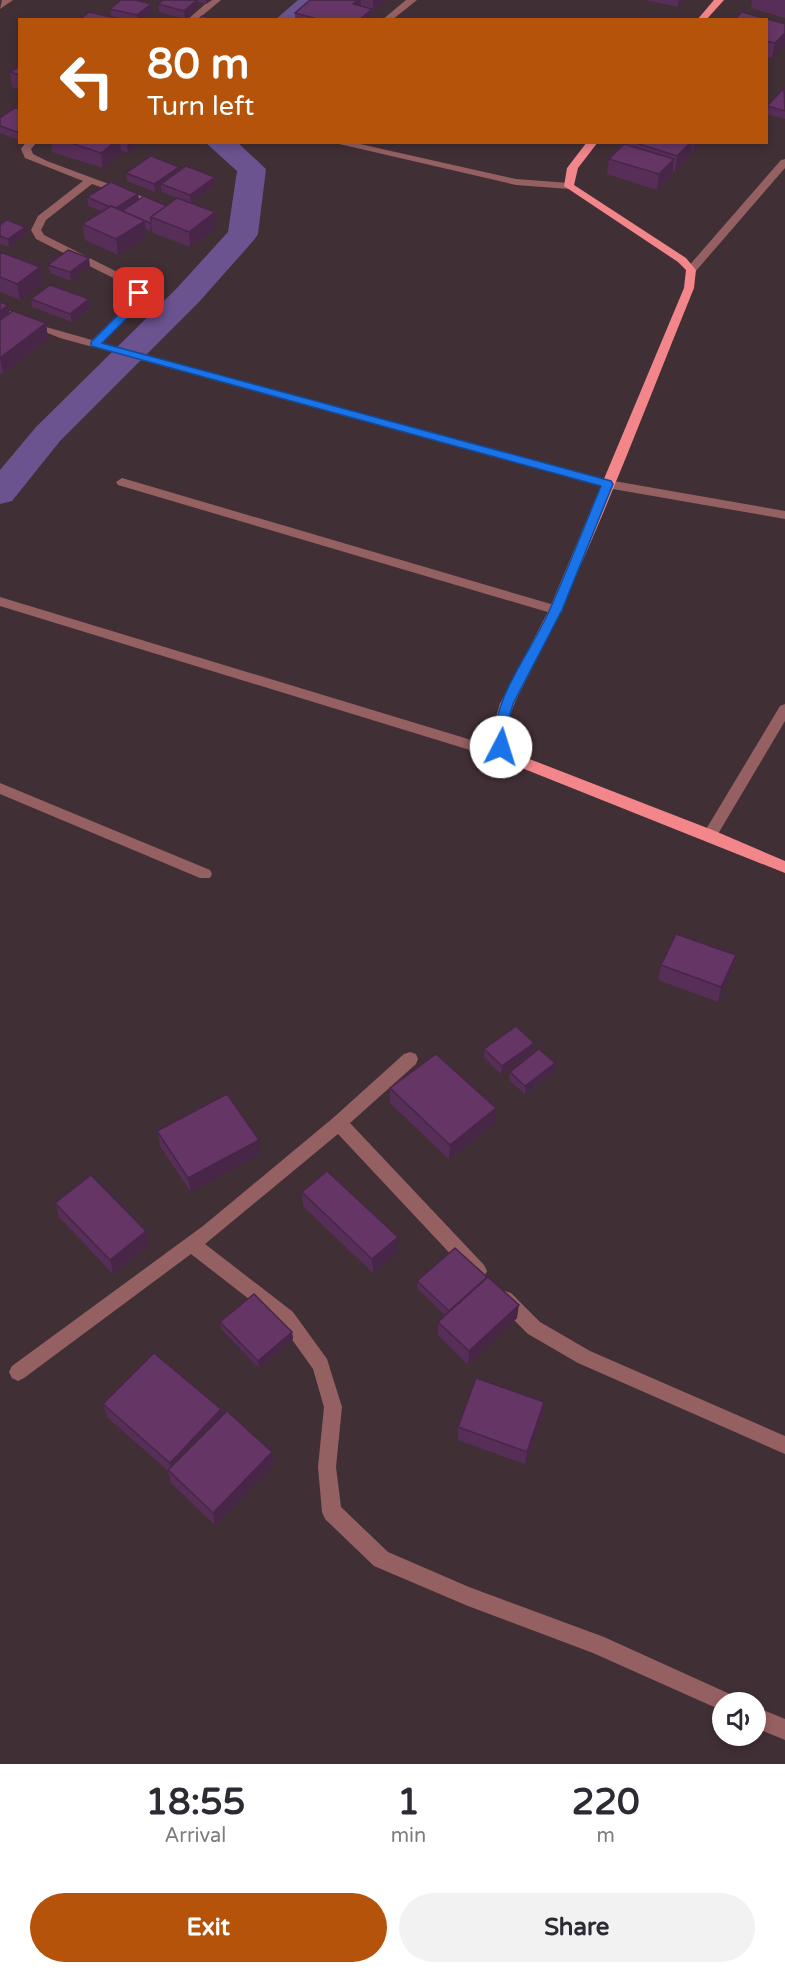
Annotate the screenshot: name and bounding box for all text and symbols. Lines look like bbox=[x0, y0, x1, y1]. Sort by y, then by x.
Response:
text: 80 m bbox=[147, 39, 249, 90]
icon: left bbox=[48, 42, 126, 120]
text: Turn left bbox=[147, 90, 254, 123]
pin bbox=[113, 267, 164, 318]
icon: arrive bbox=[122, 276, 155, 309]
position arrow bbox=[469, 715, 533, 779]
map controls bbox=[712, 1692, 766, 1746]
button: sound bbox=[712, 1692, 766, 1746]
text: 18:55 bbox=[145, 1781, 245, 1824]
text: 1 bbox=[397, 1781, 420, 1824]
text: 220 bbox=[572, 1781, 640, 1824]
text: Arrival bbox=[164, 1824, 226, 1848]
text: min bbox=[391, 1824, 426, 1848]
text: m bbox=[596, 1824, 615, 1848]
button: Exit bbox=[30, 1893, 387, 1962]
button: Share bbox=[399, 1893, 755, 1962]

